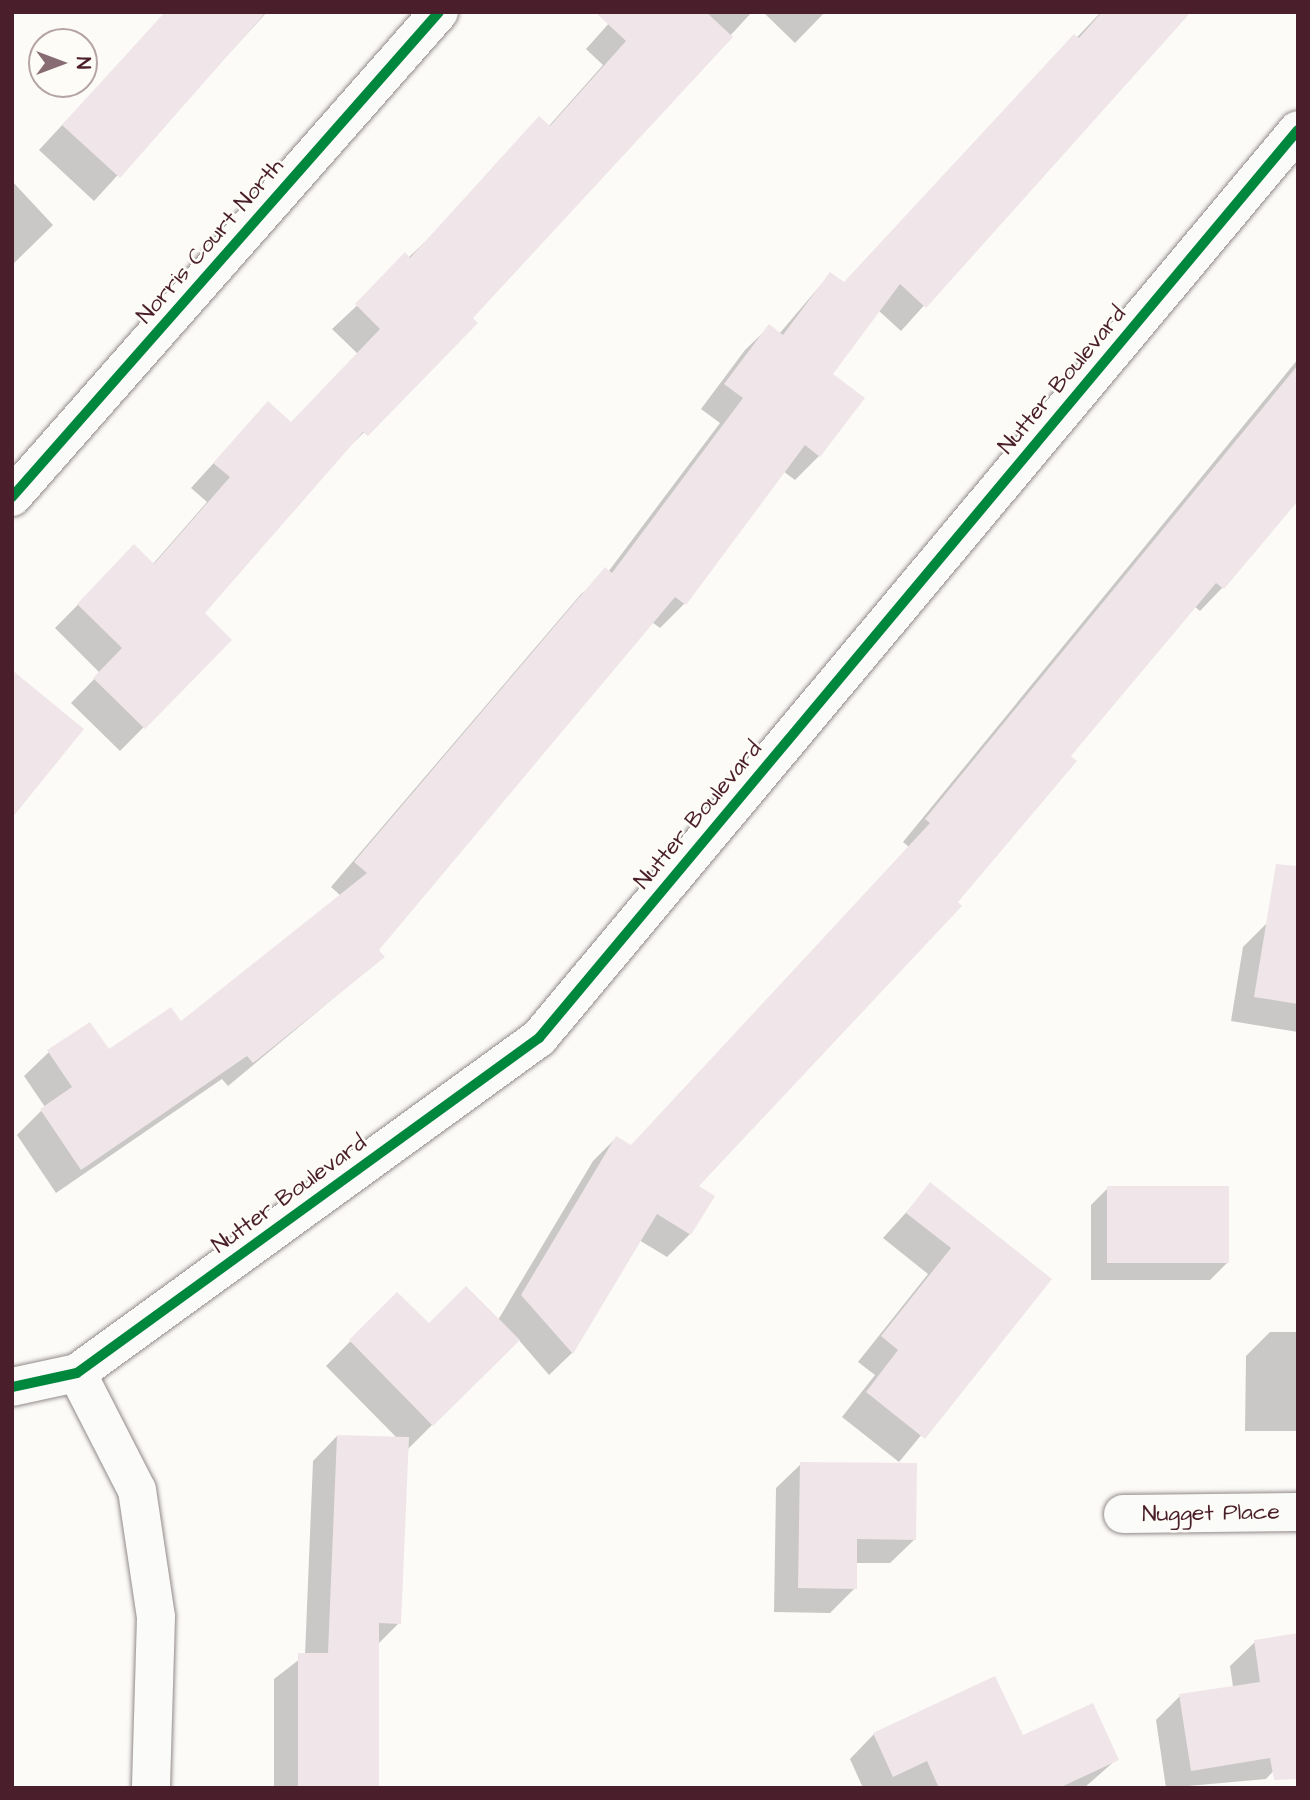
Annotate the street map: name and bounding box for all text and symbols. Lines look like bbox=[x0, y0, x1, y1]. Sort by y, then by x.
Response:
north arrow bbox=[28, 28, 98, 98]
text: N bbox=[69, 57, 96, 69]
street label: Norris Court North bbox=[131, 153, 289, 329]
street label: Nutter Boulevard bbox=[992, 301, 1132, 459]
street label: Nutter Boulevard bbox=[628, 736, 768, 894]
street label: Nutter Boulevard bbox=[206, 1129, 372, 1259]
street label: Nugget Place bbox=[1142, 1498, 1280, 1528]

